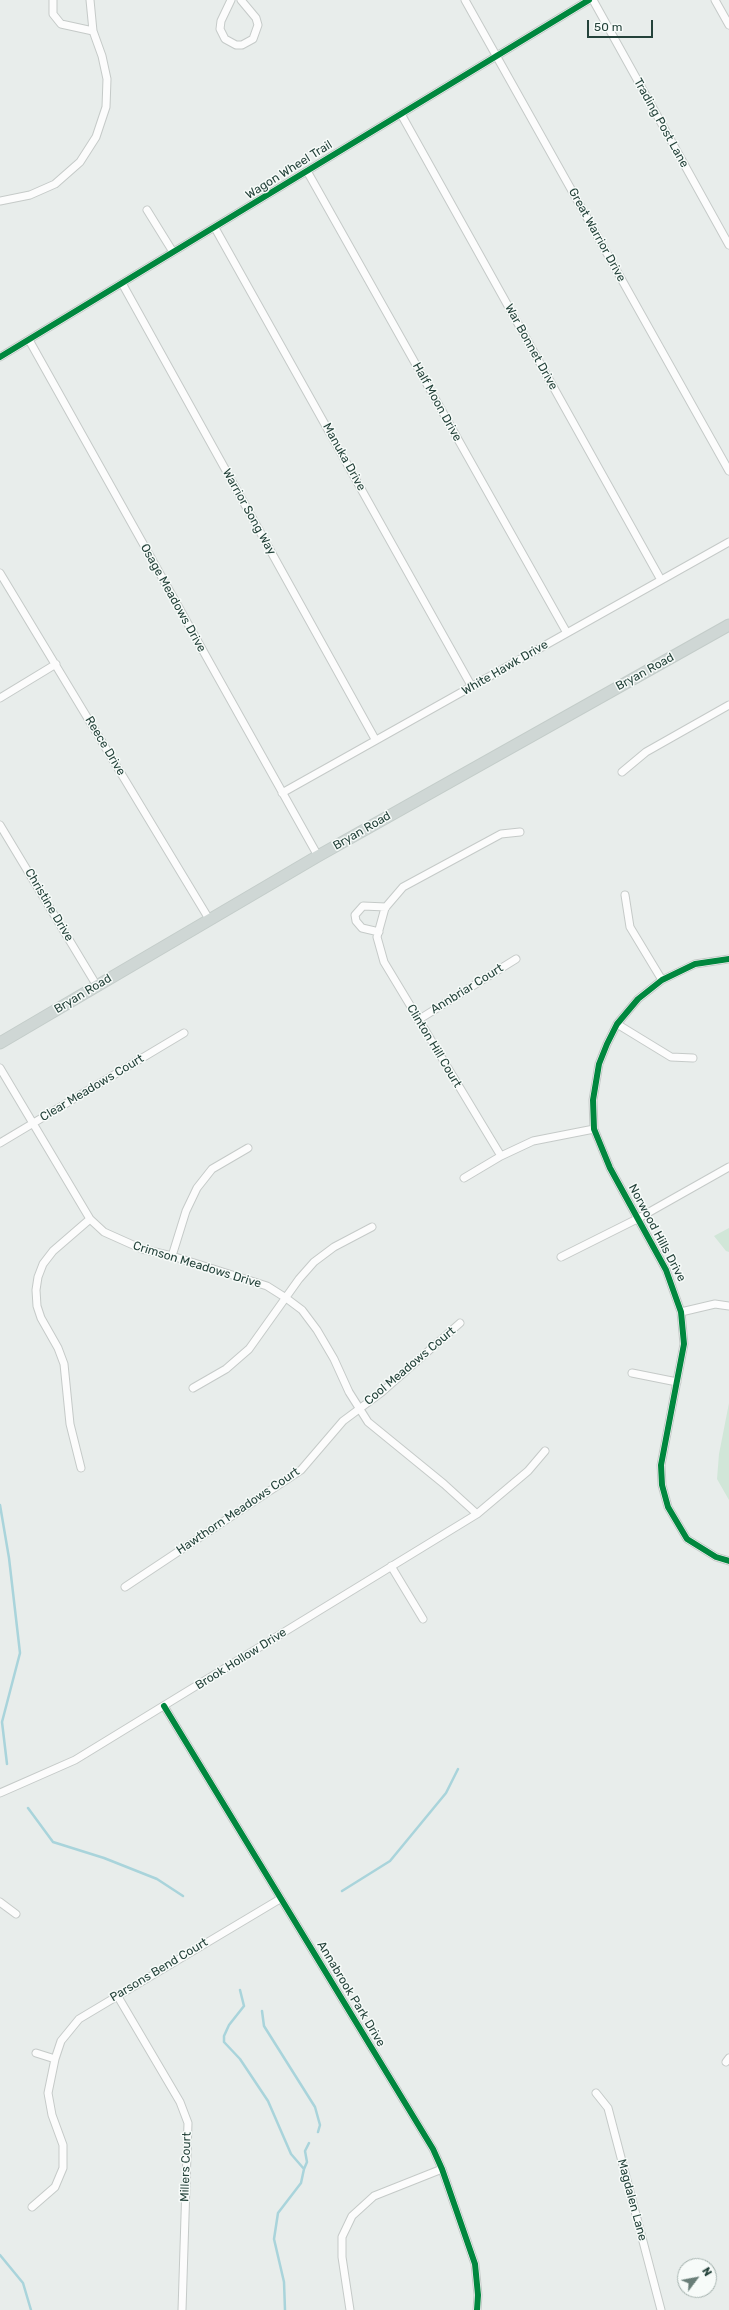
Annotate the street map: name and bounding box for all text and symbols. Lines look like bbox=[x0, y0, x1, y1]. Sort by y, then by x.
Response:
scale bar bbox=[589, 12, 655, 38]
text: 50 m bbox=[594, 20, 622, 34]
street label: Trading Post Lane bbox=[630, 76, 692, 170]
street label: Wagon Wheel Trail bbox=[243, 138, 335, 202]
street label: Great Warrior Drive bbox=[565, 186, 629, 284]
street label: War Bonnet Drive bbox=[501, 301, 561, 393]
street label: Half Moon Drive bbox=[409, 360, 465, 444]
street label: Manuka Drive bbox=[319, 421, 369, 493]
street label: Warrior Song Way bbox=[219, 466, 279, 558]
street label: Osage Meadows Drive bbox=[137, 541, 209, 655]
street label: White Hawk Drive bbox=[459, 638, 551, 698]
street label: Bryan Road bbox=[613, 650, 677, 694]
street label: Reece Drive bbox=[82, 714, 128, 778]
street label: Bryan Road bbox=[331, 809, 393, 853]
street label: Christine Drive bbox=[22, 866, 76, 944]
street label: Annbriar Court bbox=[428, 961, 506, 1017]
street label: Bryan Road bbox=[52, 971, 114, 1017]
street label: Clinton Hill Court bbox=[404, 1002, 464, 1090]
street label: Clear Meadows Court bbox=[38, 1051, 146, 1125]
street label: Norwood Hills Drive bbox=[625, 1182, 689, 1284]
street label: Crimson Meadows Drive bbox=[131, 1239, 263, 1291]
street label: Cool Meadows Court bbox=[362, 1324, 458, 1408]
street label: Hawthorn Meadows Court bbox=[174, 1464, 302, 1558]
street label: Brook Hollow Drive bbox=[193, 1625, 289, 1693]
street label: Parsons Bend Court bbox=[107, 1935, 211, 2005]
street label: Annabrook Park Drive bbox=[314, 1939, 388, 2049]
street label: Millers Court bbox=[178, 2132, 194, 2202]
street label: Magdalen Lane bbox=[614, 2157, 650, 2243]
north arrow bbox=[677, 2258, 717, 2298]
text: N bbox=[699, 2265, 714, 2279]

